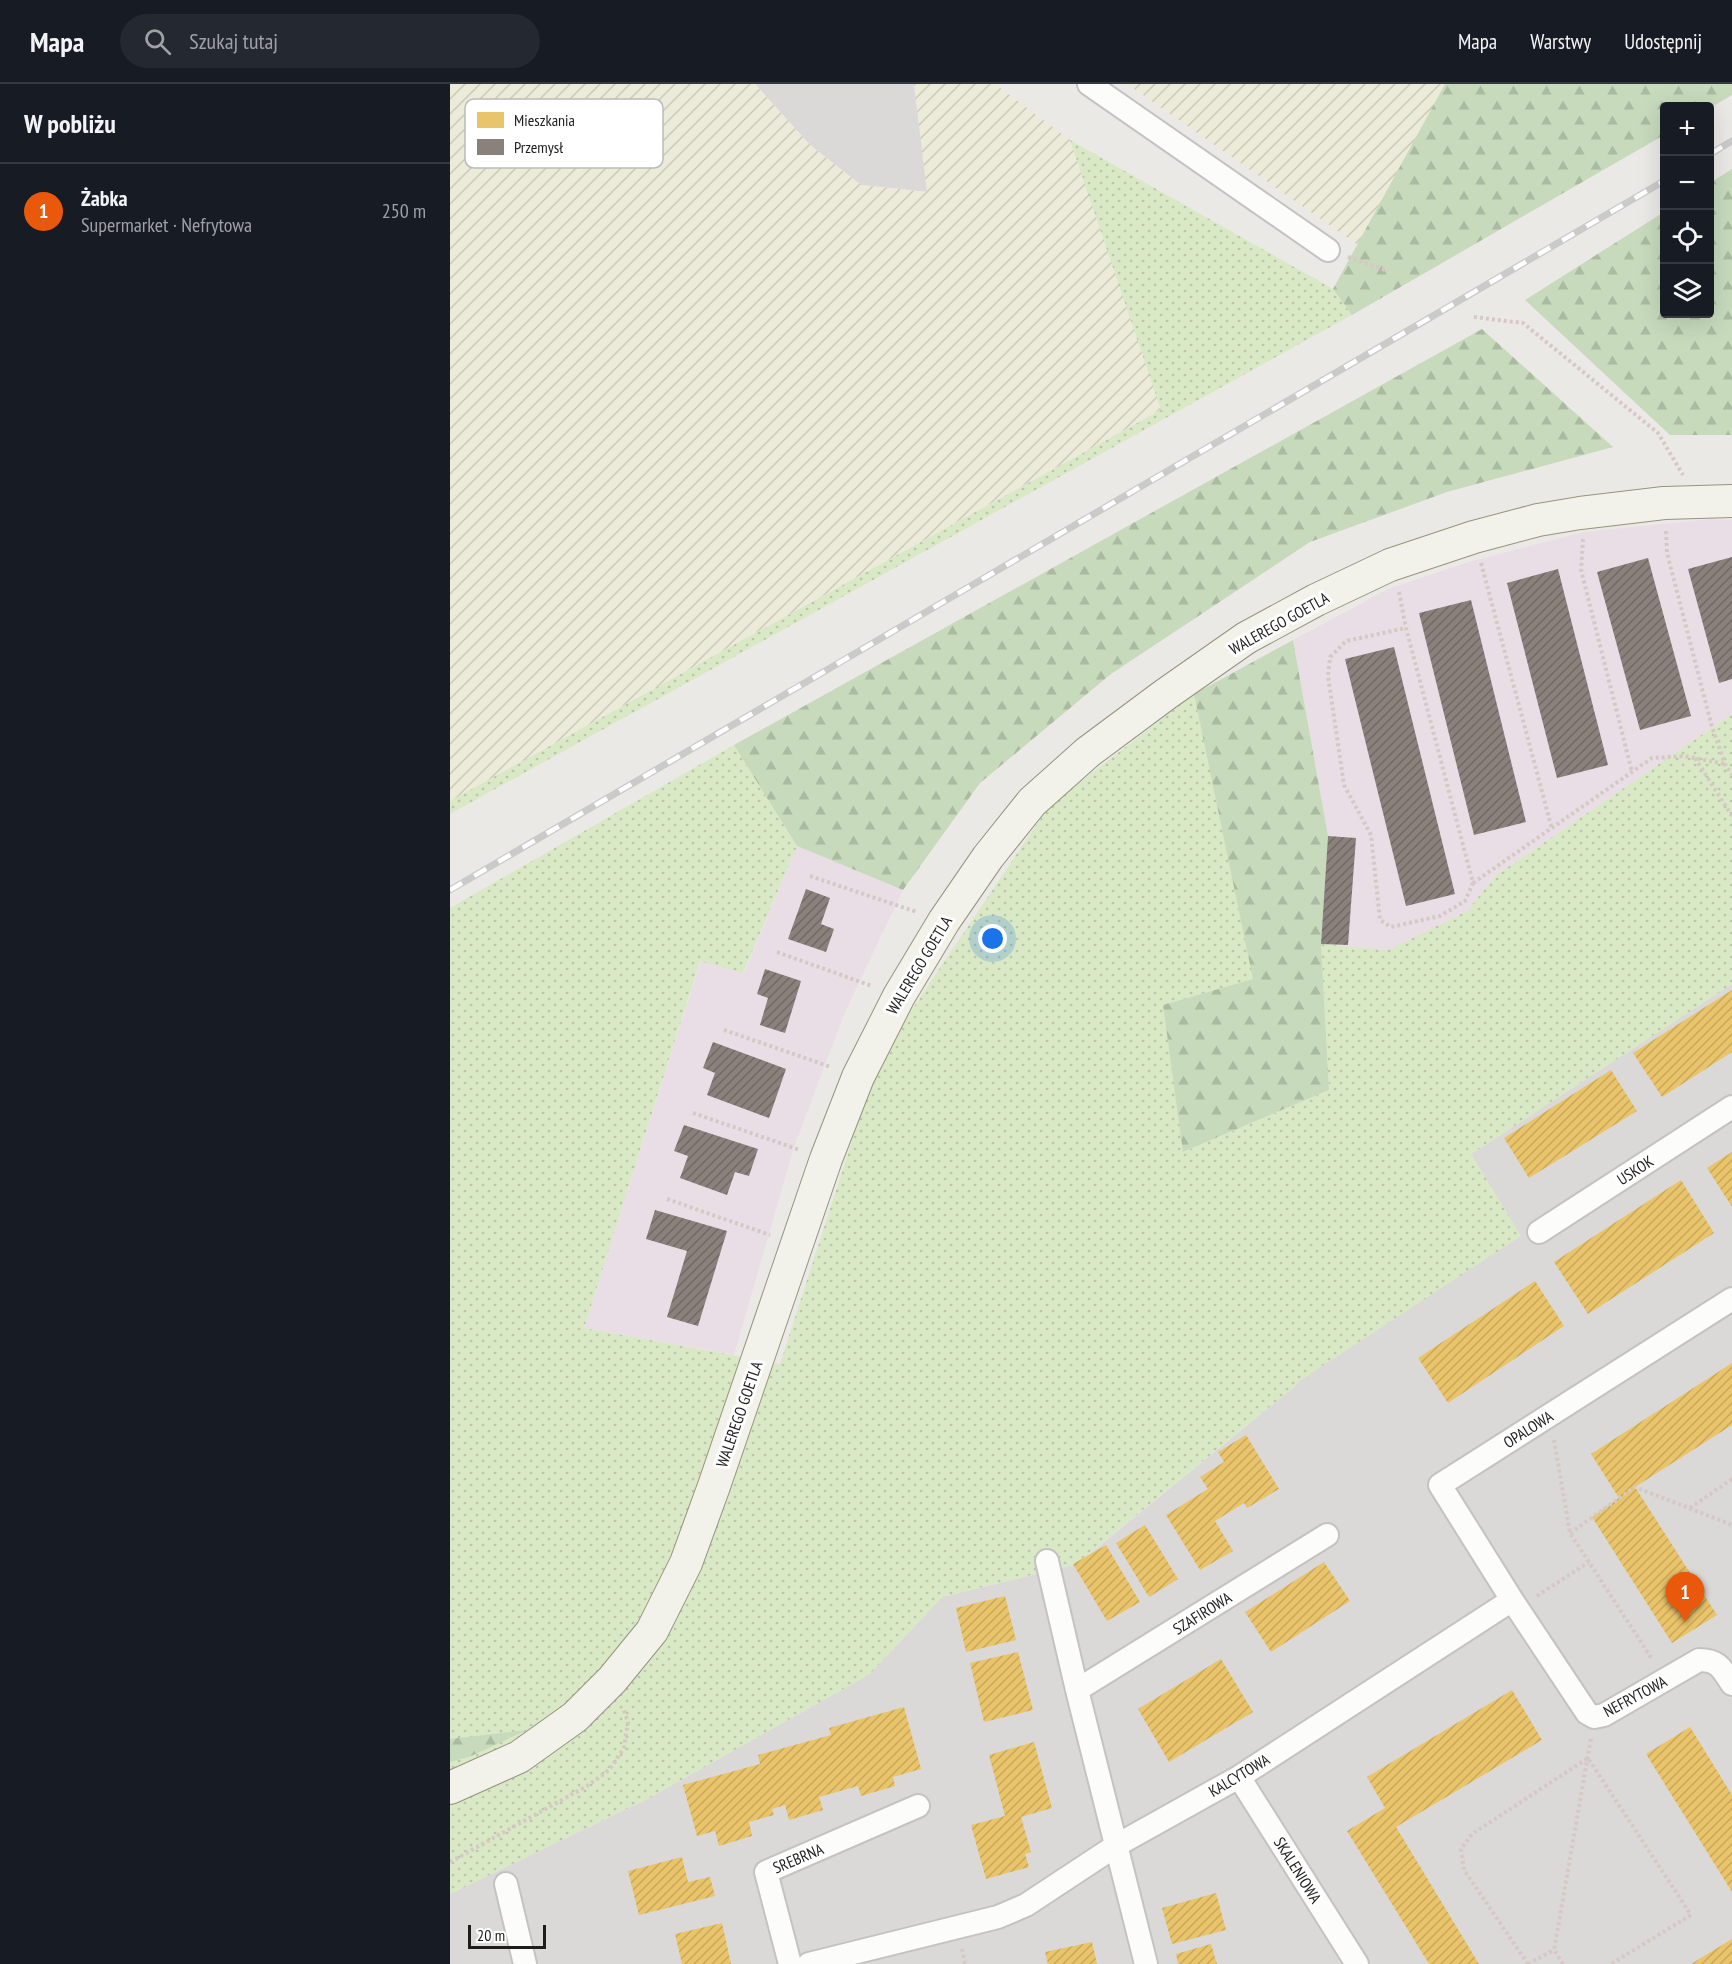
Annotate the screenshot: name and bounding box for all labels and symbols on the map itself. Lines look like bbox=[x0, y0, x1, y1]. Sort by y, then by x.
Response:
legend bbox=[465, 99, 663, 168]
text: Mieszkania bbox=[514, 110, 575, 130]
text: Przemysł bbox=[514, 137, 563, 157]
street label: WALEREGO GOETLA bbox=[1226, 587, 1333, 659]
street label: WALEREGO GOETLA bbox=[882, 912, 956, 1018]
your location bbox=[978, 924, 1007, 953]
street label: USKOK bbox=[1613, 1151, 1657, 1189]
street label: WALEREGO GOETLA bbox=[711, 1358, 767, 1470]
street label: OPALOWA bbox=[1499, 1406, 1557, 1452]
pin: 1 bbox=[1666, 1572, 1704, 1622]
street label: SZAFIROWA bbox=[1169, 1587, 1235, 1639]
street label: NEFRYTOWA bbox=[1600, 1671, 1671, 1721]
street label: KALCYTOWA bbox=[1205, 1749, 1273, 1801]
street label: SKALENIOWA bbox=[1270, 1833, 1326, 1907]
street label: SREBRNA bbox=[770, 1838, 827, 1878]
scale bar bbox=[468, 1922, 546, 1950]

